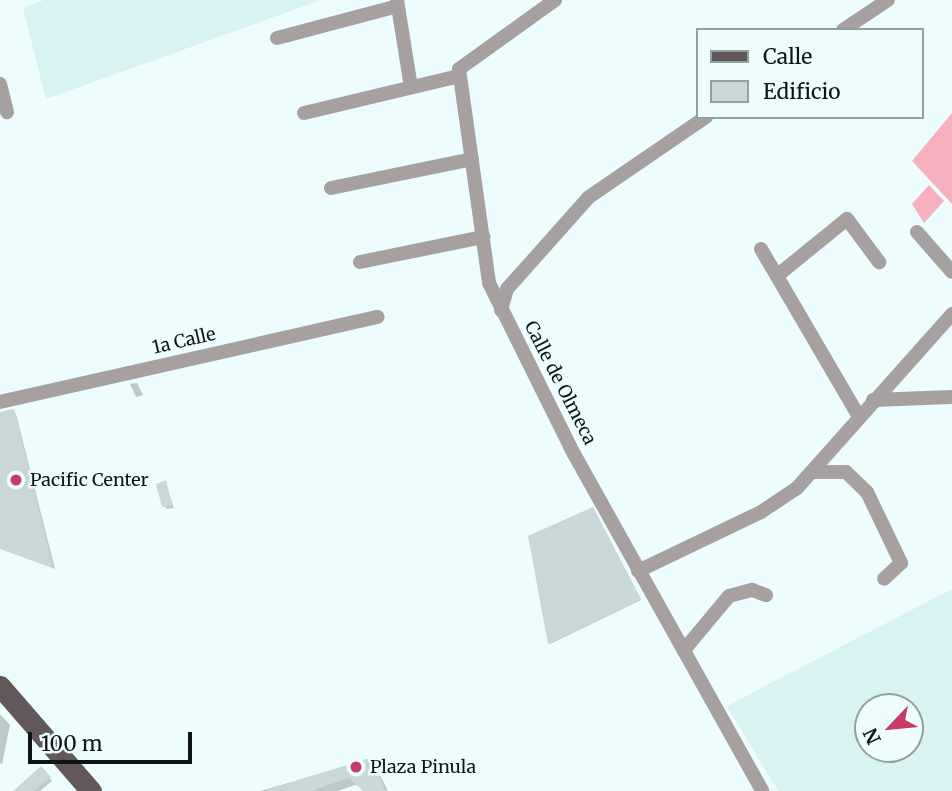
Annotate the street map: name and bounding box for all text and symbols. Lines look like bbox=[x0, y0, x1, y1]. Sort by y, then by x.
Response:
legend bbox=[696, 28, 924, 119]
text: Calle bbox=[763, 43, 812, 70]
text: Edificio bbox=[763, 78, 840, 105]
street label: Calle de Olmeca bbox=[520, 318, 600, 448]
street label: 1a Calle bbox=[150, 323, 218, 359]
place label: Pacific Center bbox=[30, 469, 149, 491]
marker: Pacific Center bbox=[8, 472, 24, 488]
north arrow bbox=[854, 693, 924, 763]
scale bar bbox=[32, 718, 196, 762]
text: N bbox=[858, 724, 886, 748]
text: 100 m bbox=[41, 730, 103, 757]
place label: Plaza Pinula bbox=[370, 756, 476, 778]
marker: Plaza Pinula bbox=[348, 759, 364, 775]

